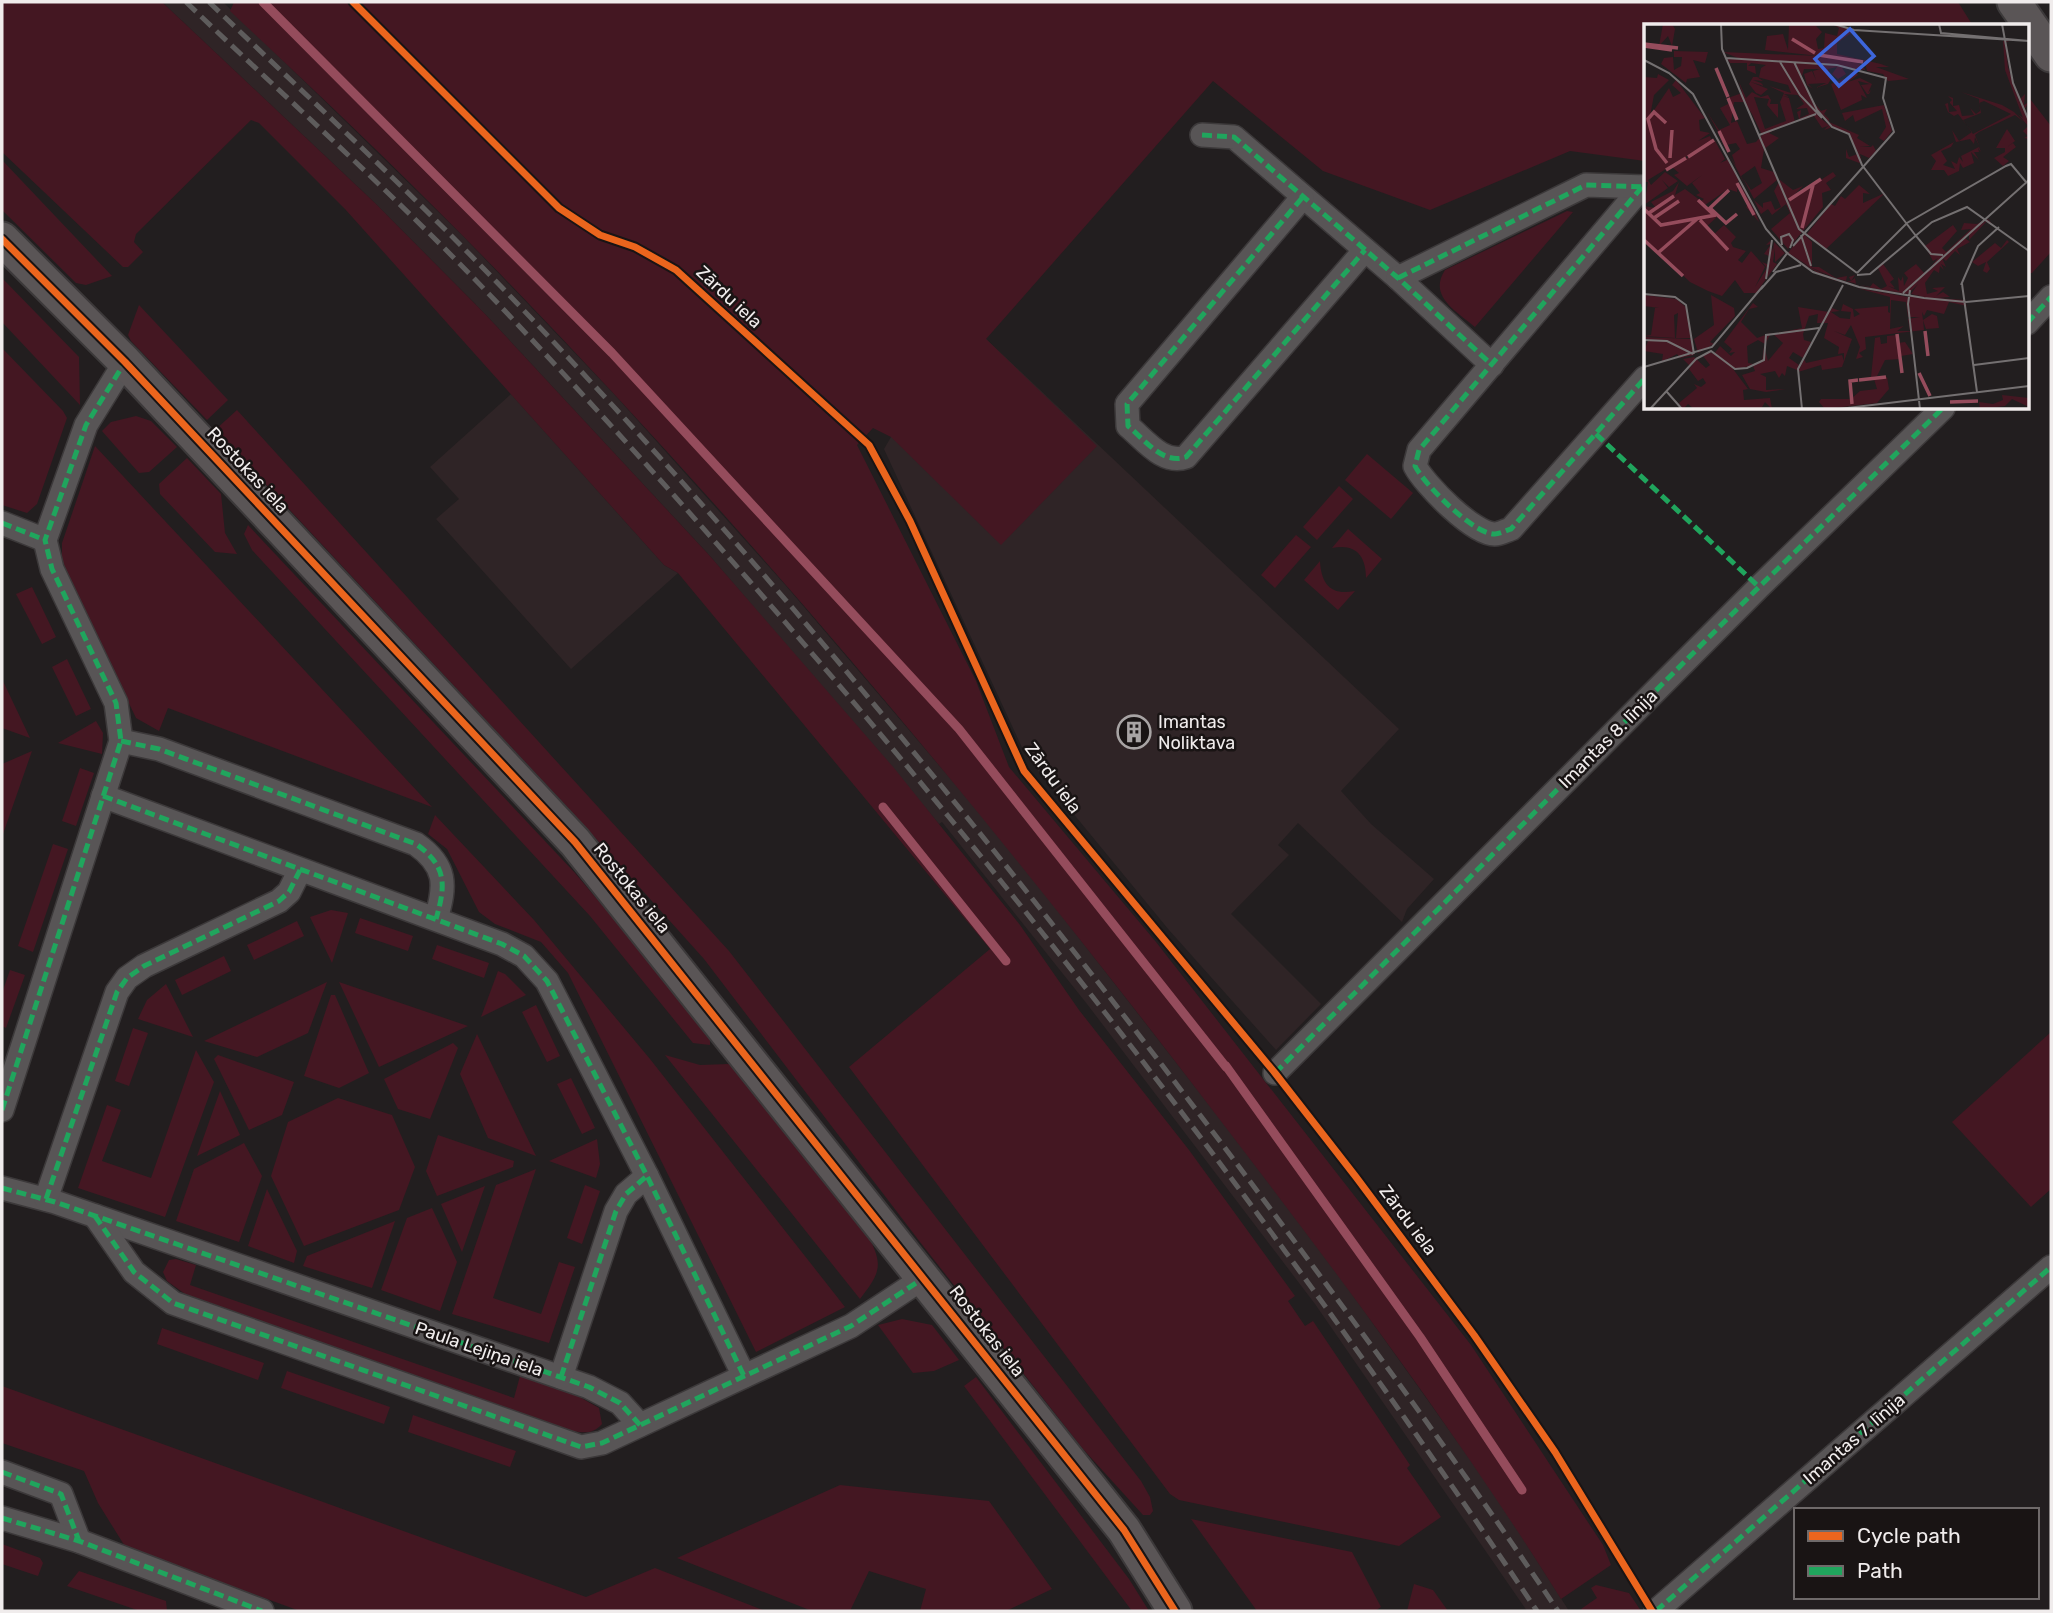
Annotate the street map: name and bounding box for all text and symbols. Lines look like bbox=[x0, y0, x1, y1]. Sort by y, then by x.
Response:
inset map bbox=[1644, 24, 2028, 410]
street label: Zārdu iela bbox=[691, 261, 767, 333]
street label: Rostokas iela bbox=[202, 422, 294, 518]
street label: Imantas 8. līnija bbox=[1554, 685, 1662, 793]
place label: Imantas Noliktava bbox=[1158, 711, 1235, 754]
building icon: Imantas Noliktava bbox=[1115, 713, 1153, 751]
street label: Zārdu iela bbox=[1020, 738, 1086, 818]
street label: Rostokas iela bbox=[589, 838, 675, 938]
street label: Zārdu iela bbox=[1375, 1181, 1441, 1259]
street label: Rostokas iela bbox=[944, 1281, 1030, 1381]
street label: Paula Lejiņa iela bbox=[412, 1317, 546, 1381]
street label: Imantas 7. līnija bbox=[1799, 1389, 1909, 1489]
legend bbox=[1794, 1508, 2039, 1599]
text: Cycle path bbox=[1857, 1523, 1961, 1548]
text: Path bbox=[1857, 1558, 1903, 1583]

